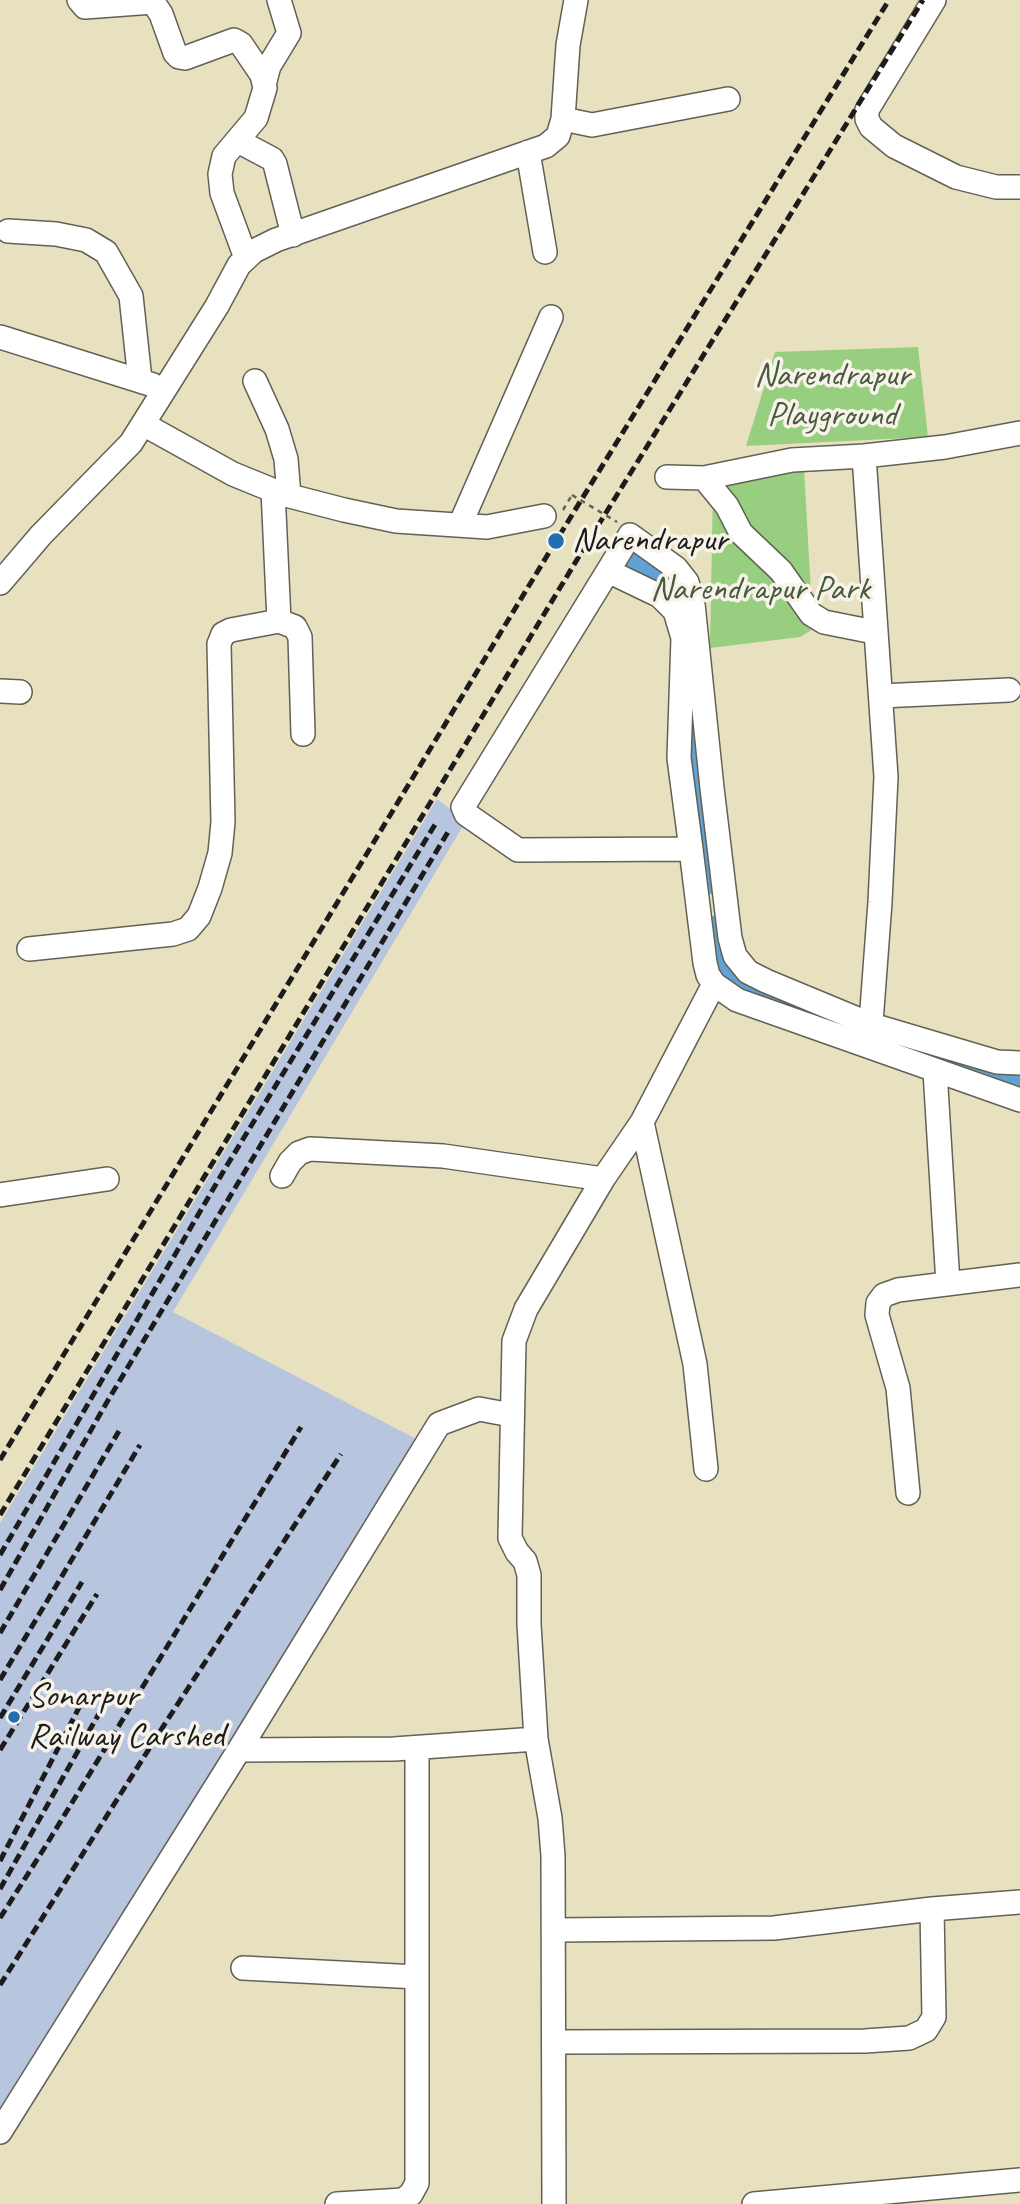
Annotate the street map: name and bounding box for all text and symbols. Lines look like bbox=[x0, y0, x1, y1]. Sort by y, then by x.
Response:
park label: Narendrapur Playground bbox=[754, 355, 910, 437]
place label: Narendrapur bbox=[572, 520, 727, 562]
marker: Narendrapur bbox=[546, 531, 566, 551]
park label: Narendrapur Park bbox=[650, 569, 870, 611]
place label: Sonarpur Railway Carshed bbox=[28, 1676, 224, 1758]
marker: Sonarpur Railway Carshed bbox=[6, 1709, 22, 1725]

